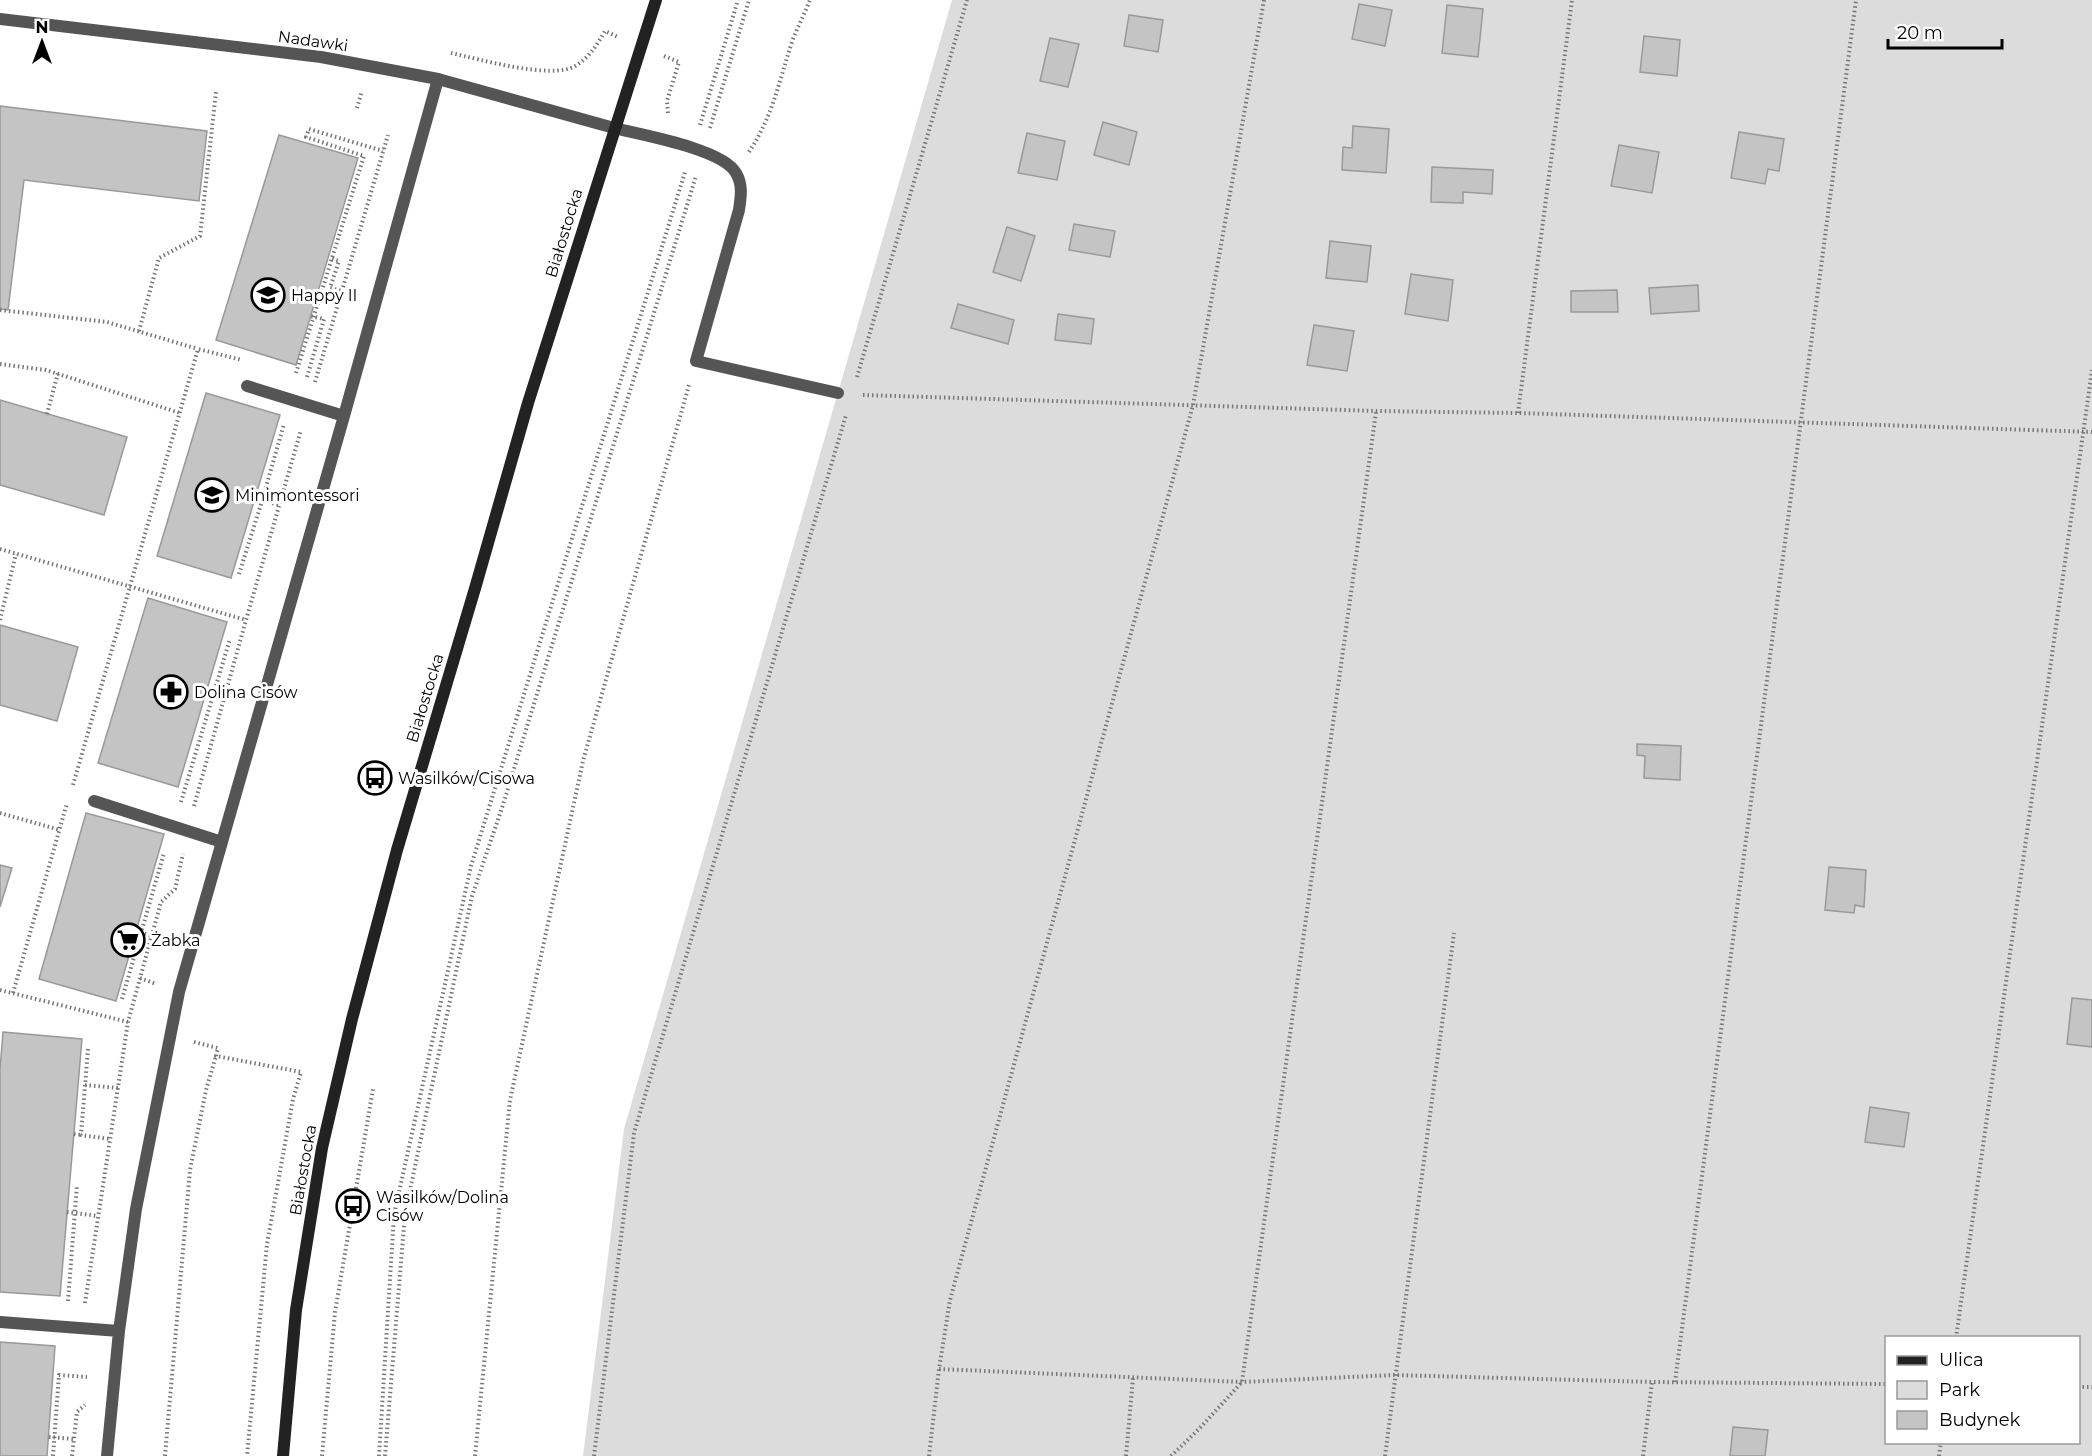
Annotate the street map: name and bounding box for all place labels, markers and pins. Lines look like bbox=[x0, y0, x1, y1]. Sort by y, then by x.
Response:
school or university icon: Happy II bbox=[250, 277, 286, 313]
place label: Happy II bbox=[291, 286, 357, 305]
school or university icon: Minimontessori bbox=[194, 477, 230, 513]
place label: Minimontessori bbox=[235, 486, 360, 505]
pharmacy icon: Dolina Cisów bbox=[153, 674, 189, 710]
place label: Dolina Cisów bbox=[194, 683, 298, 702]
bus stop icon: Wasilków/Cisowa bbox=[357, 760, 393, 796]
place label: Wasilków/Cisowa bbox=[398, 769, 535, 788]
supermarket icon: Żabka bbox=[110, 922, 146, 958]
place label: Żabka bbox=[151, 931, 201, 950]
bus stop icon: Wasilków/Dolina Cisów bbox=[335, 1188, 371, 1224]
place label: Wasilków/Dolina Cisów bbox=[376, 1188, 509, 1225]

